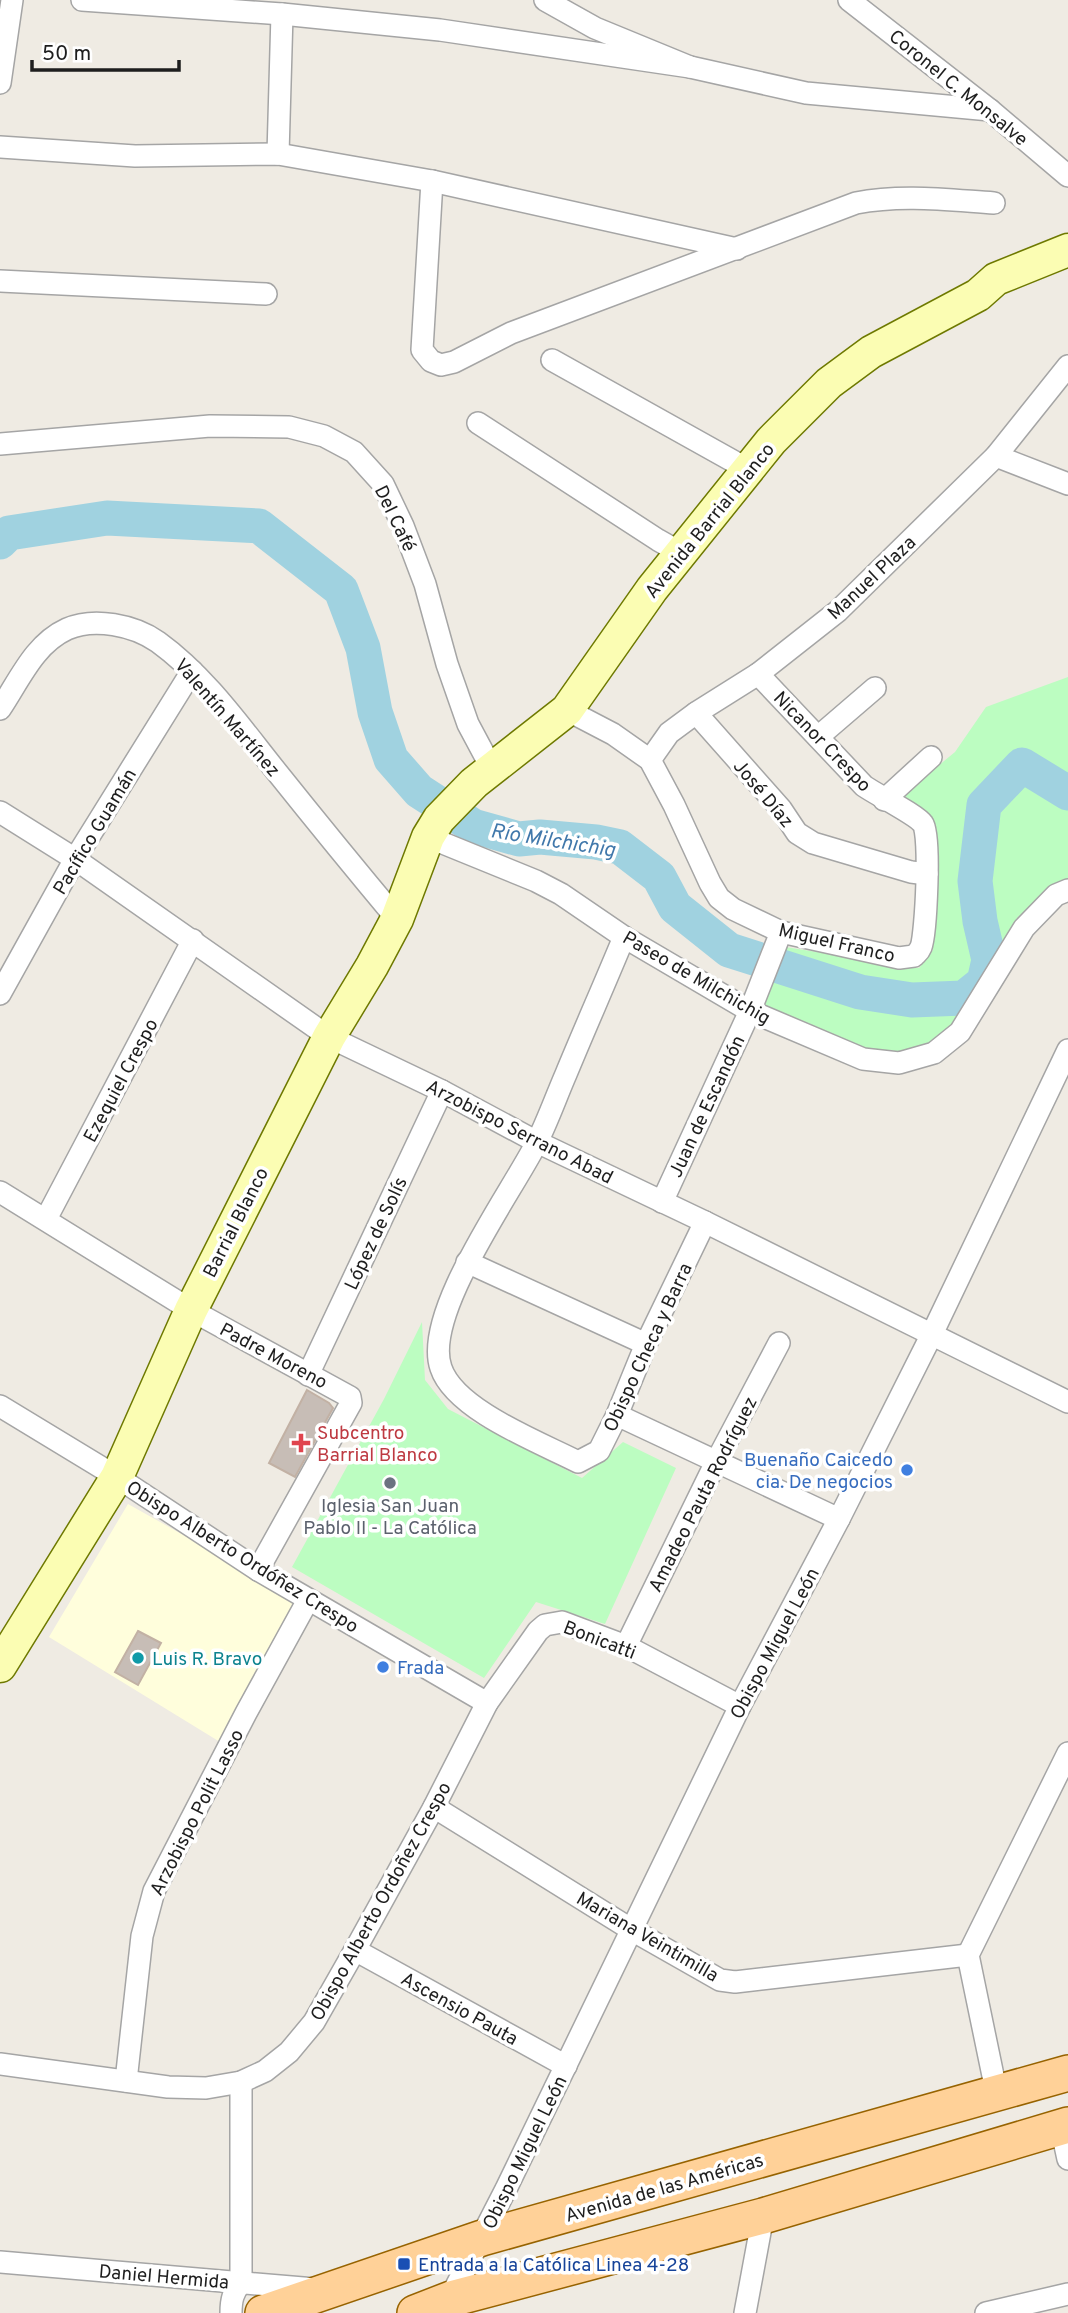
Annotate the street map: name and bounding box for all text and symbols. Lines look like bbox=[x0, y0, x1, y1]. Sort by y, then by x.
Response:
street label: Coronel C. Monsalve bbox=[883, 25, 1032, 152]
scale bar bbox=[32, 28, 178, 72]
text: 50 m bbox=[42, 41, 91, 68]
street label: Avenida Barrial Blanco bbox=[640, 439, 781, 604]
street label: Del Café bbox=[368, 482, 421, 556]
street label: Manuel Plaza bbox=[823, 531, 922, 626]
street label: Valentín Martínez bbox=[168, 654, 285, 783]
street label: Nicanor Crespo bbox=[767, 687, 876, 798]
street label: José Díaz bbox=[727, 755, 798, 833]
street label: Pacífico Guamán bbox=[49, 765, 143, 899]
water label: Río Milchichig bbox=[489, 818, 618, 865]
street label: Miguel Franco bbox=[776, 919, 897, 969]
street label: Paseo de Milchichig bbox=[618, 927, 774, 1031]
street label: Ezequiel Crespo bbox=[79, 1015, 165, 1147]
street label: Juan de Escandón bbox=[664, 1032, 751, 1182]
street label: Arzobispo Serrano Abad bbox=[422, 1075, 617, 1190]
street label: Barrial Blanco bbox=[199, 1164, 275, 1282]
street label: López de Solís bbox=[340, 1173, 413, 1294]
street label: Obispo Checa y Barra bbox=[599, 1260, 699, 1436]
street label: Padre Moreno bbox=[215, 1318, 331, 1395]
street label: Amadeo Pauta Rodríguez bbox=[644, 1393, 764, 1597]
place label: Subcentro Barrial Blanco bbox=[317, 1422, 438, 1468]
marker: Subcentro Barrial Blanco bbox=[291, 1433, 311, 1453]
place label: Buenaño Caicedo cia. De negocios bbox=[744, 1449, 893, 1495]
marker: Buenaño Caicedo cia. De negocios bbox=[899, 1462, 915, 1478]
marker: Iglesia San Juan Pablo II - La Católica bbox=[382, 1475, 398, 1491]
street label: Obispo Alberto Ordóñez Crespo bbox=[121, 1476, 363, 1639]
place label: Iglesia San Juan Pablo II - La Católica bbox=[303, 1495, 477, 1541]
street label: Obispo Miguel León bbox=[726, 1564, 826, 1724]
street label: Bonicatti bbox=[559, 1616, 639, 1666]
place label: Luis R. Bravo bbox=[152, 1648, 262, 1672]
marker: Luis R. Bravo bbox=[130, 1650, 146, 1666]
place label: Frada bbox=[397, 1657, 444, 1681]
marker: Frada bbox=[375, 1659, 391, 1675]
street label: Arzobispo Polit Lasso bbox=[145, 1726, 250, 1900]
street label: Obispo Alberto Ordoñez Crespo bbox=[306, 1778, 458, 2026]
street label: Mariana Veintimilla bbox=[572, 1887, 722, 1988]
street label: Ascensio Pauta bbox=[396, 1968, 522, 2052]
street label: Obispo Miguel León bbox=[478, 2072, 573, 2234]
street label: Avenida de las Américas bbox=[562, 2149, 767, 2229]
place label: Entrada a la Católica Linea 4-28 bbox=[418, 2254, 689, 2278]
marker: Entrada a la Católica Linea 4-28 bbox=[396, 2256, 412, 2272]
street label: Daniel Hermida bbox=[98, 2260, 230, 2296]

